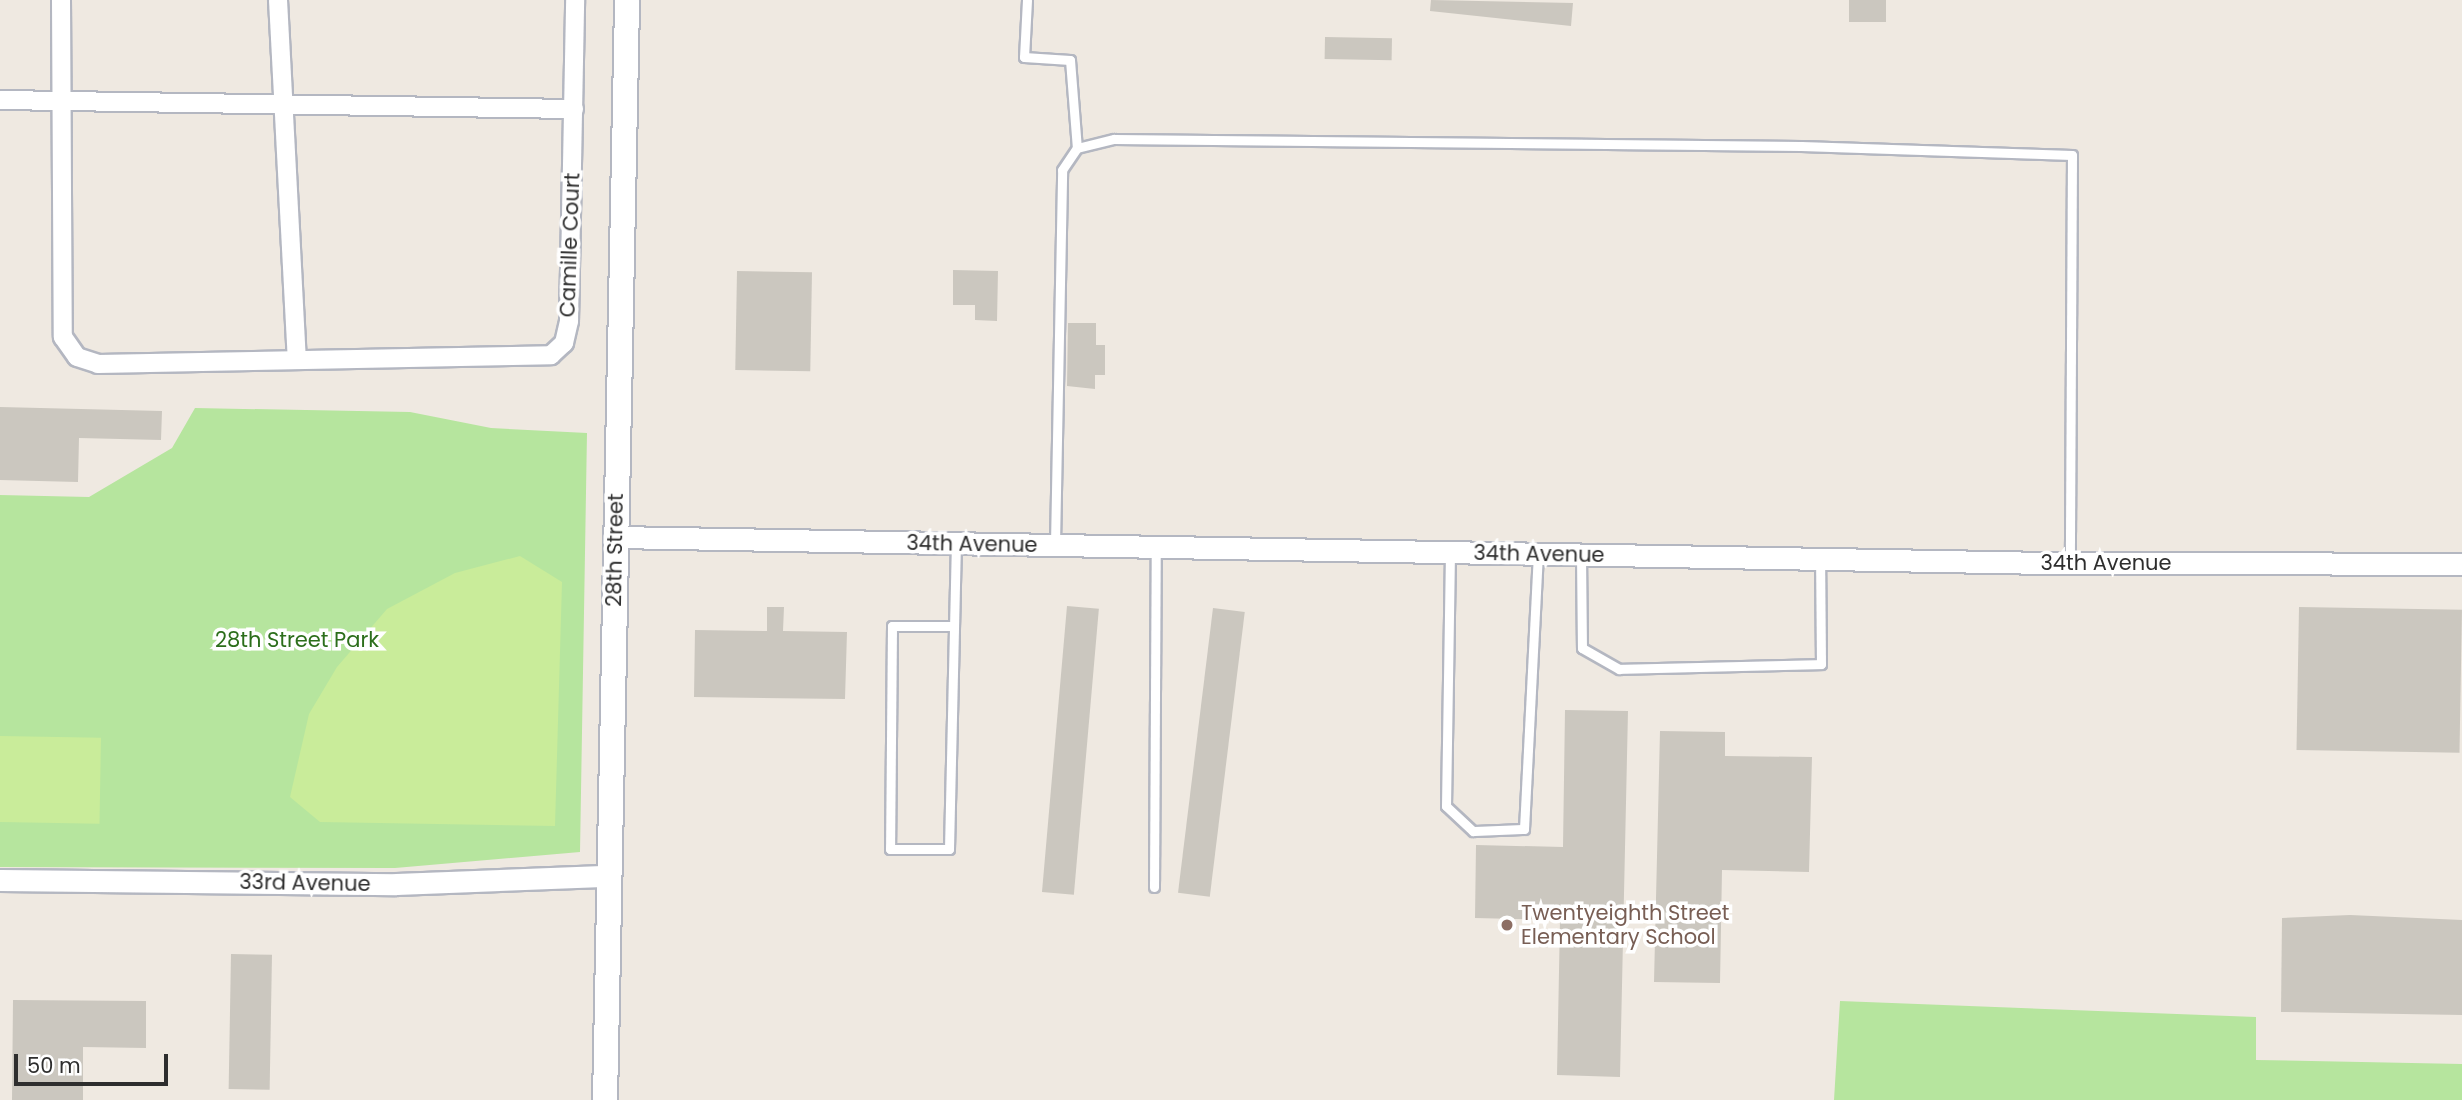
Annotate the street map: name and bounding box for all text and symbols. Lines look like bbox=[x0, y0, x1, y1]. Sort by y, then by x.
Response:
street label: Camille Court bbox=[555, 172, 585, 318]
street label: 28th Street bbox=[601, 493, 629, 607]
street label: 34th Avenue bbox=[906, 530, 1038, 558]
street label: 34th Avenue bbox=[1473, 540, 1605, 568]
street label: 34th Avenue bbox=[2040, 550, 2172, 576]
park label: 28th Street Park bbox=[215, 627, 379, 653]
street label: 33rd Avenue bbox=[239, 869, 371, 897]
place label: Twentyeighth Street Elementary School bbox=[1521, 900, 1730, 950]
marker: Twentyeighth Street Elementary School bbox=[1499, 917, 1515, 933]
scale bar bbox=[18, 1040, 172, 1084]
text: 50 m bbox=[27, 1051, 81, 1080]

